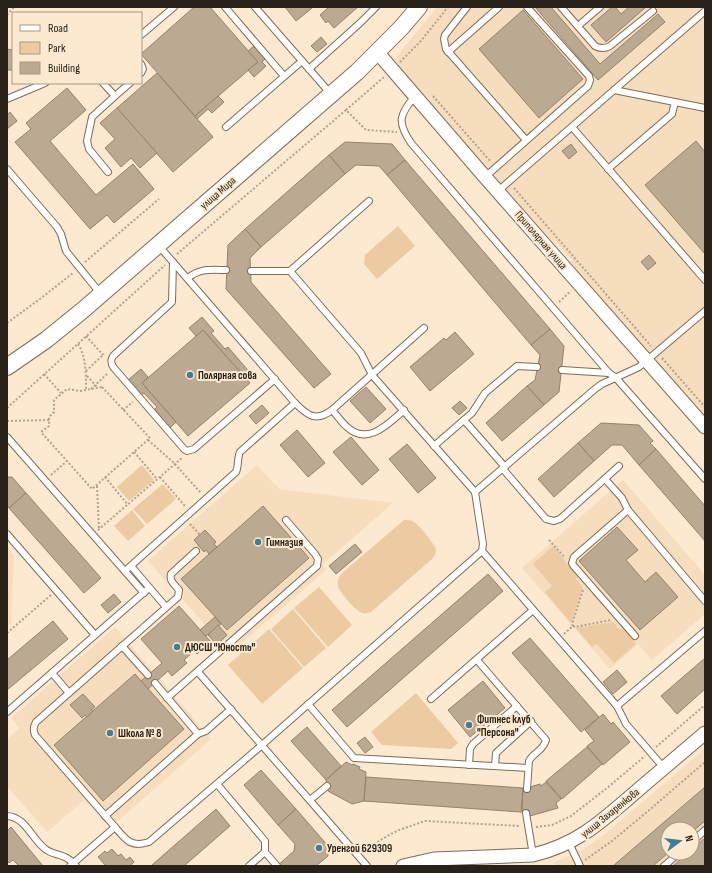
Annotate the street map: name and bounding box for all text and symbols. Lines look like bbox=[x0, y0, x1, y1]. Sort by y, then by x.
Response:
legend bbox=[12, 12, 142, 84]
text: Road bbox=[48, 21, 68, 36]
text: Park bbox=[48, 41, 66, 56]
text: Building bbox=[48, 61, 80, 76]
street label: улица Мира bbox=[197, 174, 239, 212]
street label: Приполярная улица bbox=[512, 208, 570, 272]
place label: Полярная сова bbox=[198, 369, 257, 382]
marker: Полярная сова bbox=[185, 370, 195, 380]
place label: Гимназия bbox=[266, 536, 303, 549]
marker: Гимназия bbox=[253, 537, 263, 547]
place label: ДЮСШ "Юность" bbox=[185, 641, 256, 654]
marker: ДЮСШ "Юность" bbox=[172, 642, 182, 652]
place label: Фитнес клуб "Персона" bbox=[477, 713, 531, 739]
marker: Фитнес клуб "Персона" bbox=[464, 720, 474, 730]
place label: Школа № 8 bbox=[118, 727, 161, 740]
marker: Школа № 8 bbox=[105, 728, 115, 738]
street label: улица Захаренкова bbox=[578, 785, 642, 841]
north arrow bbox=[660, 821, 700, 861]
text: N bbox=[682, 834, 696, 843]
place label: Уренгой 629309 bbox=[327, 842, 392, 855]
marker: Уренгой 629309 bbox=[314, 843, 324, 853]

